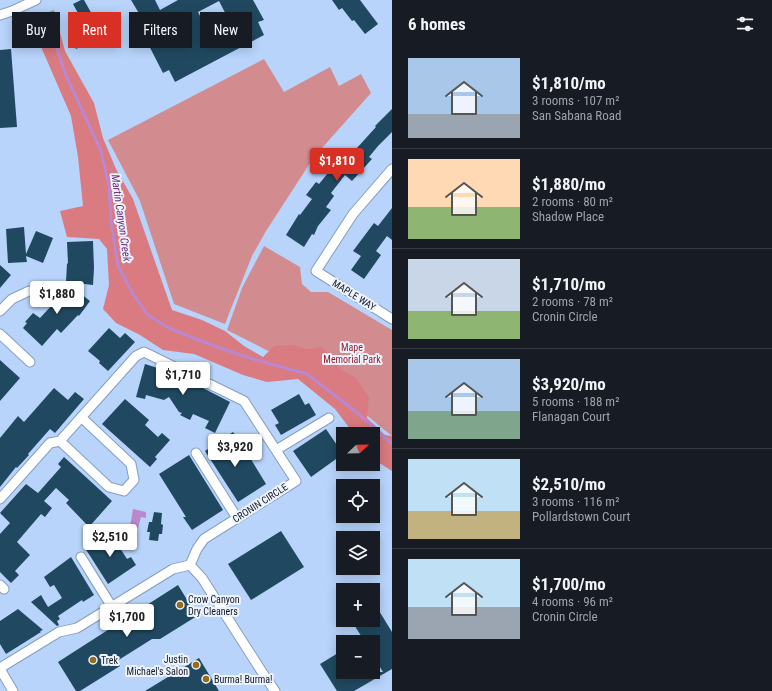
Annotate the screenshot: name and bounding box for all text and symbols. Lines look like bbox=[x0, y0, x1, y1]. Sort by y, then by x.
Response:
chip: Buy bbox=[12, 12, 60, 48]
chip: Rent bbox=[68, 12, 121, 48]
chip: Filters bbox=[129, 12, 192, 48]
chip: New bbox=[200, 12, 252, 48]
icon: filters bbox=[734, 13, 756, 35]
text: 6 homes bbox=[408, 14, 466, 34]
text: $1,810/mo bbox=[532, 73, 606, 93]
icon: home bbox=[440, 74, 488, 122]
text: 3 rooms · 107 m² bbox=[532, 93, 619, 108]
text: San Sabana Road bbox=[532, 108, 621, 123]
pin: $1,810 bbox=[304, 148, 370, 182]
text: $1,810 bbox=[319, 153, 355, 168]
water label: Martin Canyon Creek bbox=[108, 174, 134, 263]
text: $1,880/mo bbox=[532, 174, 606, 194]
icon: home bbox=[440, 175, 488, 223]
text: 2 rooms · 80 m² bbox=[532, 194, 613, 209]
text: Shadow Place bbox=[532, 209, 604, 224]
text: $1,710/mo bbox=[532, 274, 606, 294]
icon: home bbox=[440, 275, 488, 323]
street label: MAPLE WAY bbox=[330, 277, 378, 313]
pin: $1,880 bbox=[24, 281, 90, 315]
text: $1,880 bbox=[39, 286, 75, 301]
text: 2 rooms · 78 m² bbox=[532, 294, 613, 309]
text: Cronin Circle bbox=[532, 309, 598, 324]
park label: Mape Memorial Park bbox=[323, 342, 381, 365]
pin: $1,710 bbox=[150, 362, 216, 396]
text: $1,710 bbox=[165, 367, 201, 382]
text: $3,920/mo bbox=[532, 374, 606, 394]
icon: home bbox=[440, 375, 488, 423]
text: 5 rooms · 188 m² bbox=[532, 394, 619, 409]
text: Flanagan Court bbox=[532, 409, 610, 424]
north arrow bbox=[336, 427, 380, 471]
map controls bbox=[336, 427, 380, 679]
pin: $3,920 bbox=[202, 434, 268, 468]
text: $3,920 bbox=[217, 439, 253, 454]
text: $2,510/mo bbox=[532, 474, 606, 494]
icon: home bbox=[440, 475, 488, 523]
button: locate bbox=[336, 479, 380, 523]
street label: CRONIN CIRCLE bbox=[231, 481, 289, 525]
text: 3 rooms · 116 m² bbox=[532, 494, 619, 509]
text: Pollardstown Court bbox=[532, 509, 630, 524]
pin: $2,510 bbox=[77, 524, 143, 558]
text: $2,510 bbox=[92, 529, 128, 544]
button: layers bbox=[336, 531, 380, 575]
text: $1,700/mo bbox=[532, 574, 606, 594]
icon: home bbox=[440, 575, 488, 623]
button: + bbox=[336, 583, 380, 627]
place label: Crow Canyon Dry Cleaners bbox=[188, 594, 240, 617]
text: 4 rooms · 96 m² bbox=[532, 594, 613, 609]
marker: Crow Canyon Dry Cleaners bbox=[175, 600, 185, 610]
pin: $1,700 bbox=[94, 604, 160, 638]
text: $1,700 bbox=[109, 609, 145, 624]
text: Cronin Circle bbox=[532, 609, 598, 624]
button: − bbox=[336, 635, 380, 679]
place label: Justin Michael's Salon bbox=[127, 654, 188, 677]
marker: Trek bbox=[88, 655, 98, 665]
place label: Trek bbox=[101, 655, 118, 666]
marker: Justin Michael's Salon bbox=[191, 660, 201, 670]
marker: Burma! Burma! bbox=[201, 674, 211, 684]
place label: Burma! Burma! bbox=[214, 674, 273, 685]

